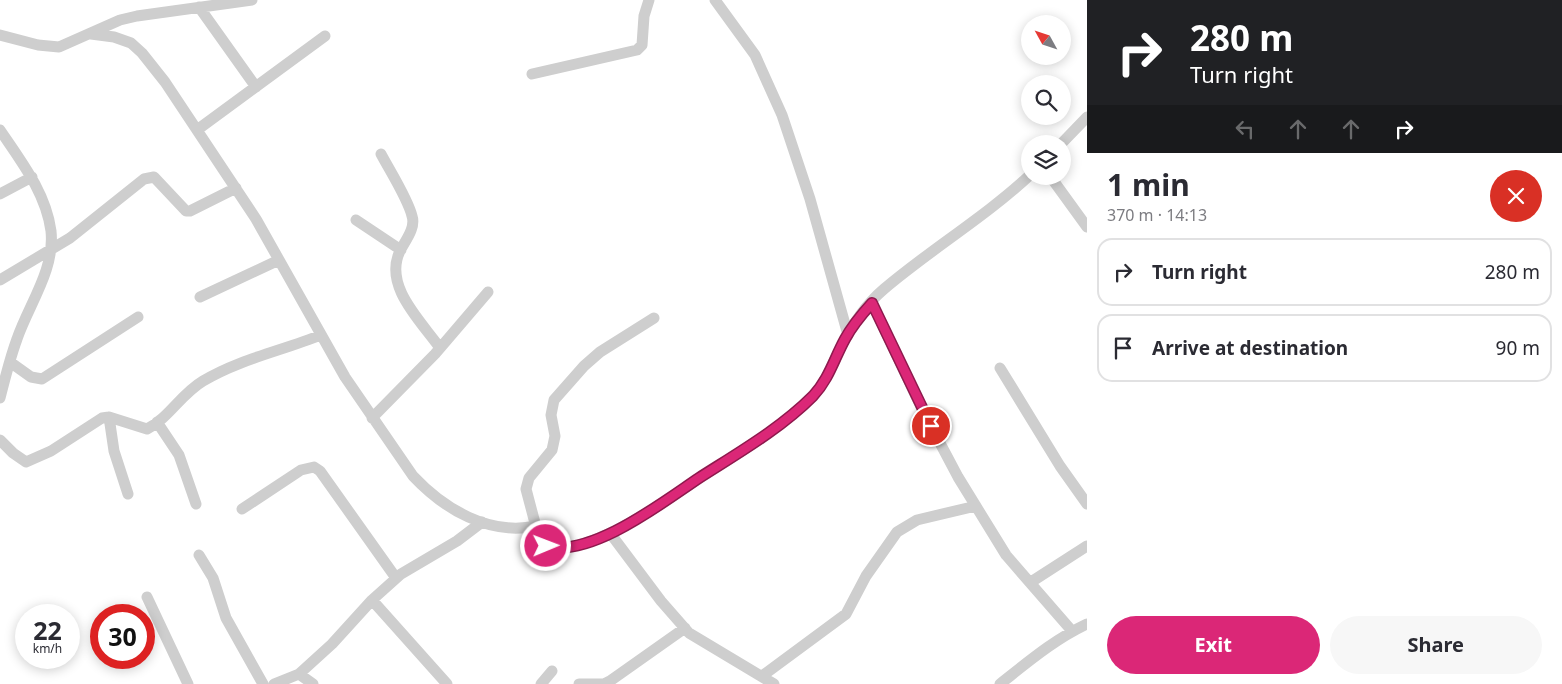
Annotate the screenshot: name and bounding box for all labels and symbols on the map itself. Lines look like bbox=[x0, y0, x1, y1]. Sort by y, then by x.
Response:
north arrow bbox=[1021, 15, 1071, 65]
pin bbox=[910, 405, 952, 447]
position arrow bbox=[519, 519, 571, 571]
speed limit sign: 30 bbox=[90, 604, 155, 669]

